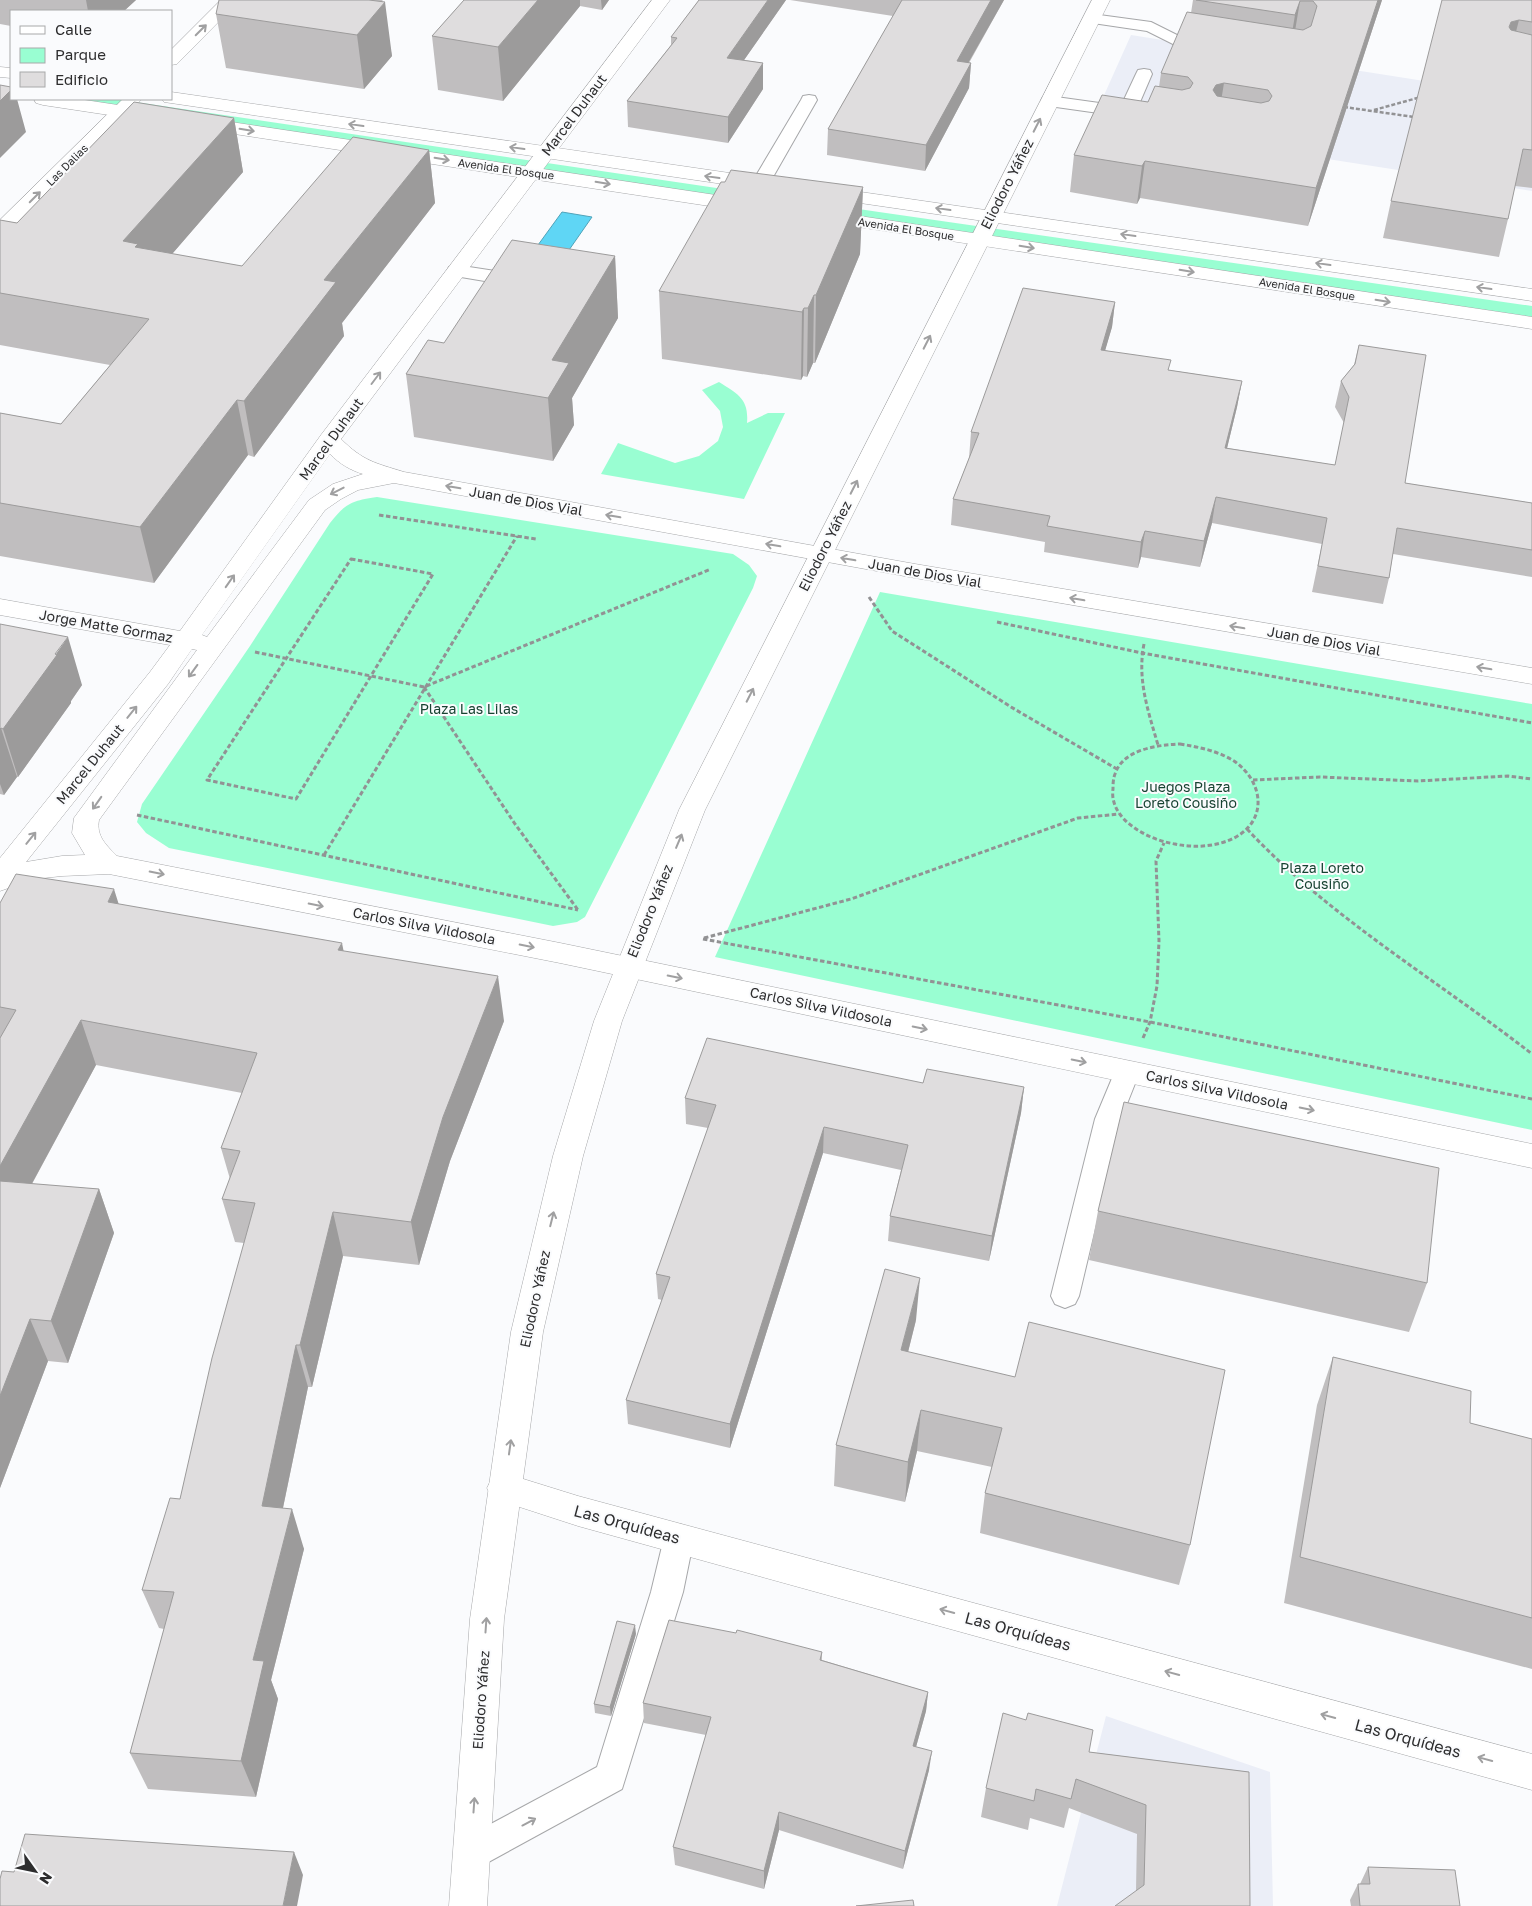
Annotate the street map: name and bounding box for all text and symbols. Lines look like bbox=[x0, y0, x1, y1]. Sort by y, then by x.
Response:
legend bbox=[10, 10, 172, 100]
text: Calle bbox=[55, 20, 92, 38]
one-way arrow bbox=[195, 24, 207, 36]
text: Parque bbox=[55, 45, 106, 63]
text: Edificio bbox=[55, 70, 108, 88]
street label: Marcel Duhaut bbox=[537, 71, 610, 159]
one-way arrow bbox=[1033, 118, 1042, 133]
one-way arrow bbox=[348, 120, 364, 130]
one-way arrow bbox=[239, 125, 255, 135]
street label: Eliodoro Yáñez bbox=[977, 136, 1037, 232]
street label: Las Dalias bbox=[43, 141, 90, 188]
one-way arrow bbox=[509, 143, 525, 153]
one-way arrow bbox=[434, 155, 450, 165]
street label: Avenida El Bosque bbox=[457, 155, 555, 182]
one-way arrow bbox=[705, 171, 721, 181]
one-way arrow bbox=[595, 179, 611, 189]
one-way arrow bbox=[28, 191, 41, 203]
one-way arrow bbox=[935, 203, 951, 213]
street label: Avenida El Bosque bbox=[857, 214, 955, 243]
one-way arrow bbox=[1120, 230, 1136, 240]
one-way arrow bbox=[1018, 243, 1034, 253]
one-way arrow bbox=[1315, 259, 1331, 269]
one-way arrow bbox=[1179, 267, 1195, 277]
street label: Avenida El Bosque bbox=[1258, 274, 1356, 303]
one-way arrow bbox=[1476, 283, 1492, 293]
one-way arrow bbox=[1374, 296, 1390, 306]
one-way arrow bbox=[923, 335, 932, 350]
one-way arrow bbox=[370, 372, 381, 385]
street label: Marcel Duhaut bbox=[295, 394, 366, 483]
one-way arrow bbox=[850, 480, 860, 495]
one-way arrow bbox=[445, 482, 461, 492]
street label: Juan de Dios Vial bbox=[468, 482, 584, 519]
one-way arrow bbox=[330, 486, 345, 496]
street label: Eliodoro Yáñez bbox=[795, 498, 855, 594]
one-way arrow bbox=[605, 511, 621, 521]
one-way arrow bbox=[765, 540, 781, 550]
one-way arrow bbox=[841, 554, 857, 564]
street label: Juan de Dios Vial bbox=[867, 554, 983, 591]
one-way arrow bbox=[225, 574, 235, 588]
one-way arrow bbox=[1070, 594, 1086, 604]
street label: Jorge Matte Gormaz bbox=[38, 605, 174, 646]
one-way arrow bbox=[1230, 621, 1246, 631]
street label: Juan de Dios Vial bbox=[1266, 622, 1382, 659]
one-way arrow bbox=[1476, 663, 1492, 673]
one-way arrow bbox=[188, 664, 198, 678]
one-way arrow bbox=[746, 688, 755, 703]
park label: Plaza Las Lilas bbox=[420, 700, 518, 717]
one-way arrow bbox=[127, 705, 138, 718]
street label: Marcel Duhaut bbox=[52, 720, 127, 807]
park label: Juegos Plaza Loreto Cousiño bbox=[1135, 778, 1237, 811]
one-way arrow bbox=[92, 796, 102, 810]
one-way arrow bbox=[25, 832, 36, 845]
one-way arrow bbox=[675, 834, 684, 849]
park label: Plaza Loreto Cousiño bbox=[1280, 859, 1364, 892]
street label: Eliodoro Yáñez bbox=[623, 862, 676, 960]
one-way arrow bbox=[148, 869, 164, 879]
one-way arrow bbox=[308, 900, 324, 910]
street label: Carlos Silva Vildosola bbox=[351, 903, 497, 948]
one-way arrow bbox=[519, 942, 535, 951]
one-way arrow bbox=[667, 973, 683, 982]
street label: Carlos Silva Vildosola bbox=[748, 983, 894, 1030]
one-way arrow bbox=[912, 1024, 928, 1033]
one-way arrow bbox=[1071, 1057, 1087, 1067]
street label: Carlos Silva Vildosola bbox=[1144, 1066, 1290, 1113]
one-way arrow bbox=[1298, 1105, 1314, 1114]
one-way arrow bbox=[548, 1211, 558, 1227]
street label: Eliodoro Yáñez bbox=[516, 1249, 553, 1349]
one-way arrow bbox=[505, 1439, 515, 1455]
street label: Las Orquídeas bbox=[572, 1500, 682, 1548]
one-way arrow bbox=[940, 1606, 956, 1616]
street label: Las Orquídeas bbox=[963, 1607, 1073, 1655]
one-way arrow bbox=[482, 1618, 491, 1634]
street label: Eliodoro Yáñez bbox=[469, 1650, 492, 1750]
one-way arrow bbox=[1164, 1667, 1180, 1677]
one-way arrow bbox=[1321, 1710, 1337, 1720]
street label: Las Orquídeas bbox=[1353, 1714, 1463, 1762]
one-way arrow bbox=[1477, 1753, 1493, 1763]
one-way arrow bbox=[470, 1797, 479, 1813]
one-way arrow bbox=[522, 1817, 537, 1827]
north arrow bbox=[10, 1846, 60, 1896]
text: N bbox=[36, 1869, 56, 1887]

